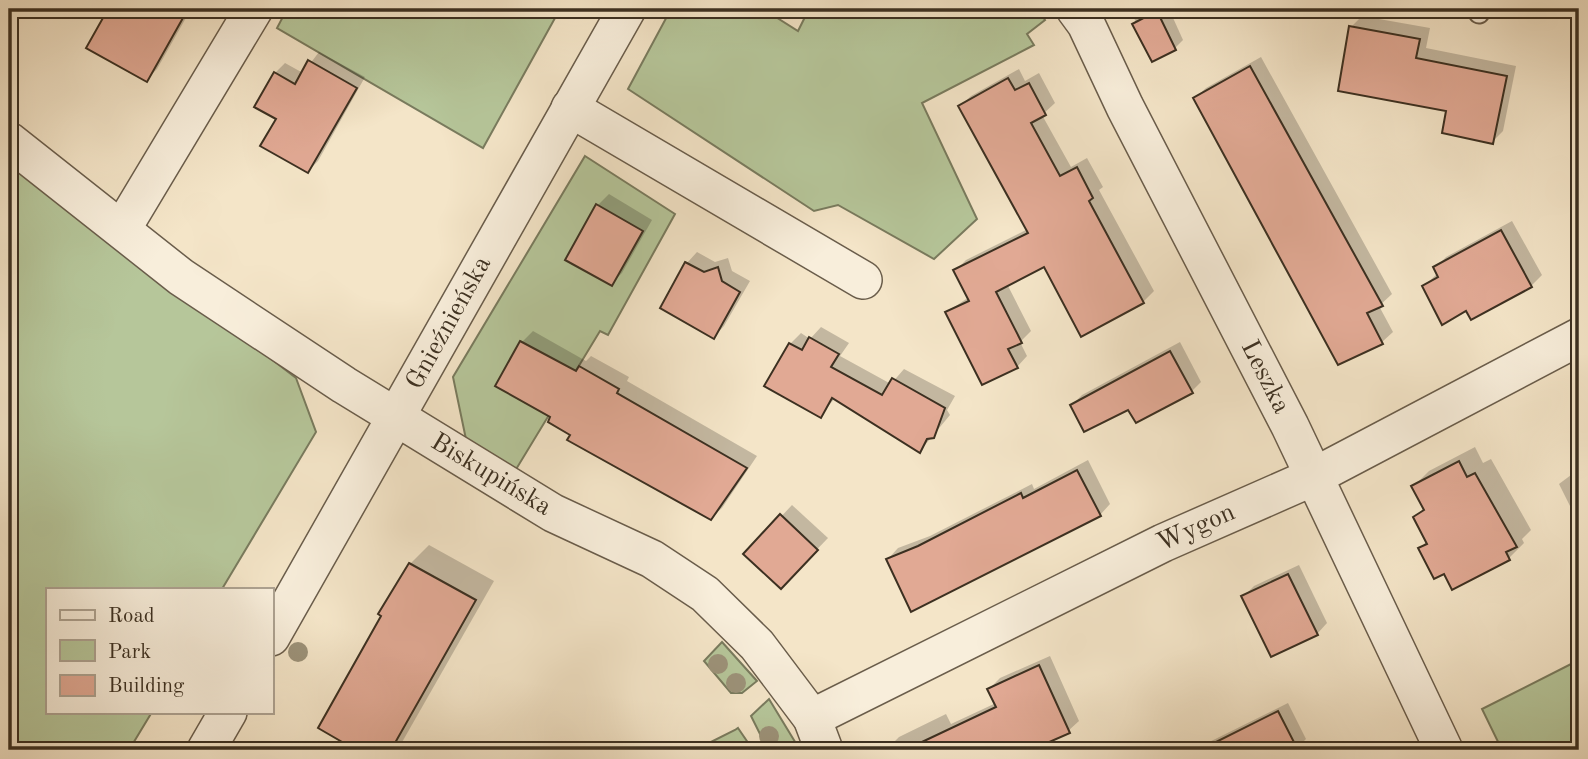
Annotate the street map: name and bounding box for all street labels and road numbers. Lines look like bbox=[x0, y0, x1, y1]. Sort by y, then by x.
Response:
street label: Gnieźnieńska bbox=[402, 252, 496, 394]
street label: Leszka bbox=[1236, 336, 1294, 418]
street label: Biskupińska bbox=[426, 429, 556, 521]
street label: Wygon bbox=[1153, 499, 1239, 557]

